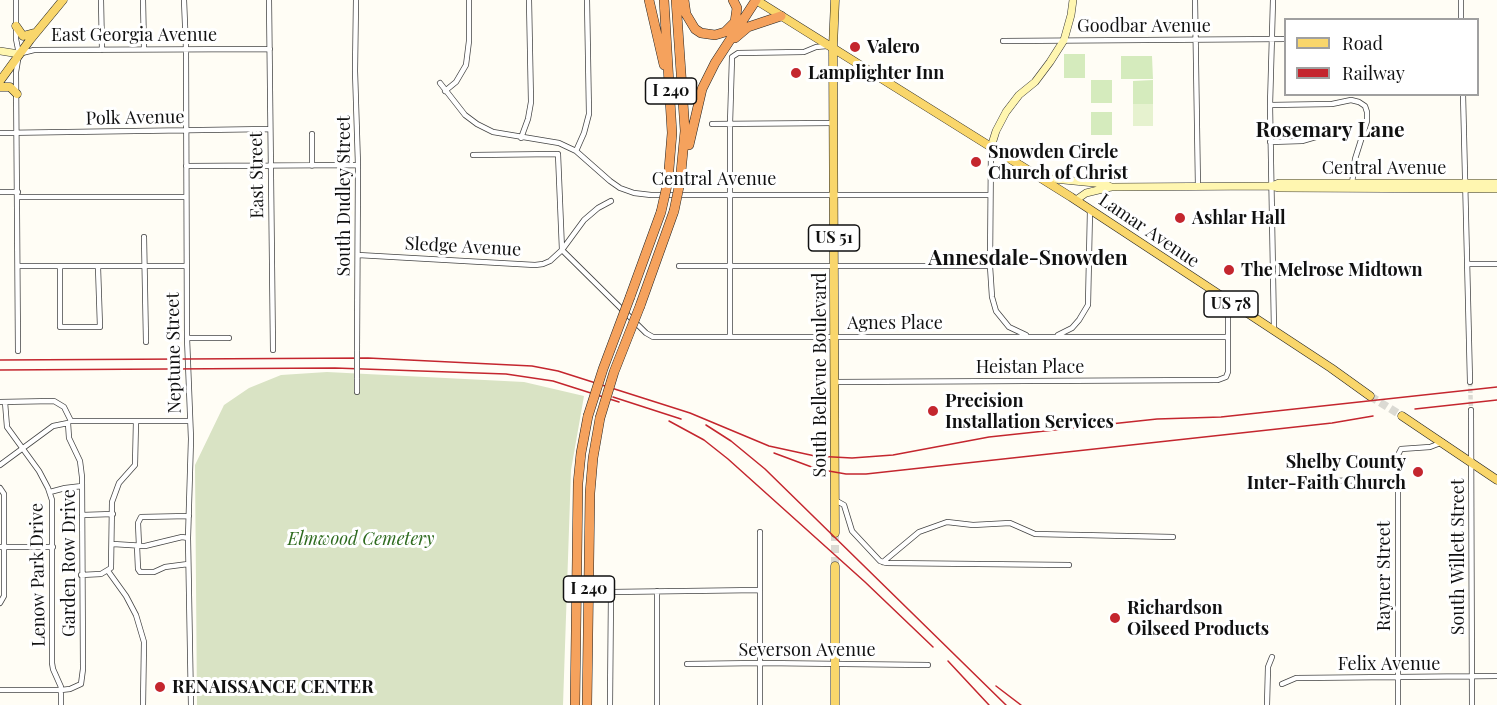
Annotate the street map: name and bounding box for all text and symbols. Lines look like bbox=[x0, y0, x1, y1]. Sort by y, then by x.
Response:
street label: Goodbar Avenue bbox=[1077, 15, 1211, 37]
legend bbox=[1284, 18, 1479, 96]
street label: East Georgia Avenue bbox=[51, 24, 217, 46]
text: Road bbox=[1342, 31, 1383, 55]
place label: Valero bbox=[867, 36, 920, 58]
marker: Valero bbox=[848, 40, 862, 54]
text: Railway bbox=[1342, 61, 1405, 85]
place label: Lamplighter Inn bbox=[808, 62, 944, 84]
marker: Lamplighter Inn bbox=[789, 66, 803, 80]
road number: I 240 bbox=[646, 78, 696, 104]
street label: Polk Avenue bbox=[85, 106, 185, 130]
street label: South Dudley Street bbox=[333, 115, 355, 277]
district label: Rosemary Lane bbox=[1255, 117, 1405, 143]
street label: East Street bbox=[245, 131, 269, 219]
place label: Snowden Circle Church of Christ bbox=[988, 141, 1128, 184]
marker: Snowden Circle Church of Christ bbox=[969, 155, 983, 169]
street label: Central Avenue bbox=[1322, 157, 1446, 179]
street label: Central Avenue bbox=[652, 168, 776, 190]
street label: Lamar Avenue bbox=[1095, 190, 1203, 272]
place label: Ashlar Hall bbox=[1192, 207, 1286, 229]
marker: Ashlar Hall bbox=[1173, 211, 1187, 225]
road number: US 51 bbox=[808, 225, 860, 251]
street label: Sledge Avenue bbox=[404, 233, 522, 261]
district label: Annesdale-Snowden bbox=[928, 245, 1128, 271]
place label: The Melrose Midtown bbox=[1241, 259, 1423, 281]
marker: The Melrose Midtown bbox=[1222, 263, 1236, 277]
street label: South Bellevue Boulevard bbox=[809, 272, 831, 478]
road number: US 78 bbox=[1204, 291, 1258, 317]
street label: Neptune Street bbox=[162, 292, 186, 414]
street label: Agnes Place bbox=[847, 312, 943, 334]
street label: Heistan Place bbox=[976, 356, 1084, 378]
place label: Precision Installation Services bbox=[945, 390, 1114, 432]
marker: Precision Installation Services bbox=[926, 404, 940, 418]
place label: Shelby County Inter-Faith Church bbox=[1247, 451, 1406, 494]
marker: Shelby County Inter-Faith Church bbox=[1411, 465, 1425, 479]
street label: South Willett Street bbox=[1447, 479, 1469, 635]
street label: Garden Row Drive bbox=[58, 489, 80, 637]
street label: Lenow Park Drive bbox=[26, 503, 50, 647]
street label: Rayner Street bbox=[1373, 521, 1395, 631]
park label: Elmwood Cemetery bbox=[288, 528, 434, 550]
road number: I 240 bbox=[564, 576, 614, 602]
place label: Richardson Oilseed Products bbox=[1127, 597, 1269, 640]
marker: Richardson Oilseed Products bbox=[1108, 611, 1122, 625]
street label: Severson Avenue bbox=[738, 639, 876, 661]
street label: Felix Avenue bbox=[1338, 653, 1440, 675]
place label: RENAISSANCE CENTER bbox=[172, 676, 374, 698]
marker: RENAISSANCE CENTER bbox=[153, 680, 167, 694]

